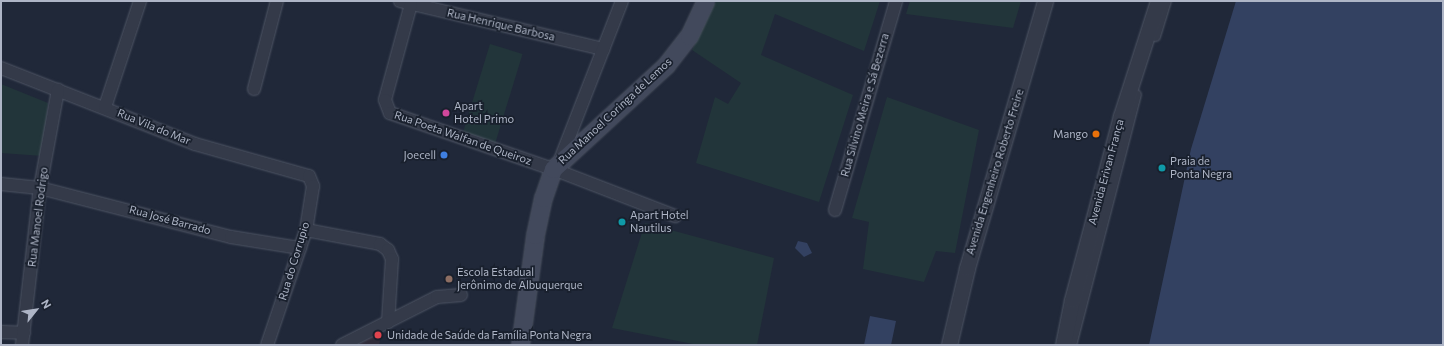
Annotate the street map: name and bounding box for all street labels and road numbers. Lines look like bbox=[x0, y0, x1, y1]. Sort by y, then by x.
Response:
street label: Rua Henrique Barbosa bbox=[446, 6, 556, 44]
street label: Rua Silvino Meira e Sá Bezerra bbox=[838, 32, 892, 178]
street label: Rua Manoel Coringa de Lemos bbox=[556, 55, 674, 167]
street label: Avenida Engenheiro Roberto Freire bbox=[963, 87, 1027, 257]
street label: Rua Vila do Mar bbox=[115, 106, 193, 148]
street label: Rua Poeta Walfan de Queiroz bbox=[393, 108, 533, 168]
street label: Avenida Erivan França bbox=[1086, 118, 1126, 226]
street label: Rua Manoel Rodrigo bbox=[25, 166, 51, 268]
street label: Rua José Barrado bbox=[128, 203, 212, 237]
street label: Rua do Corrupio bbox=[276, 220, 312, 302]

